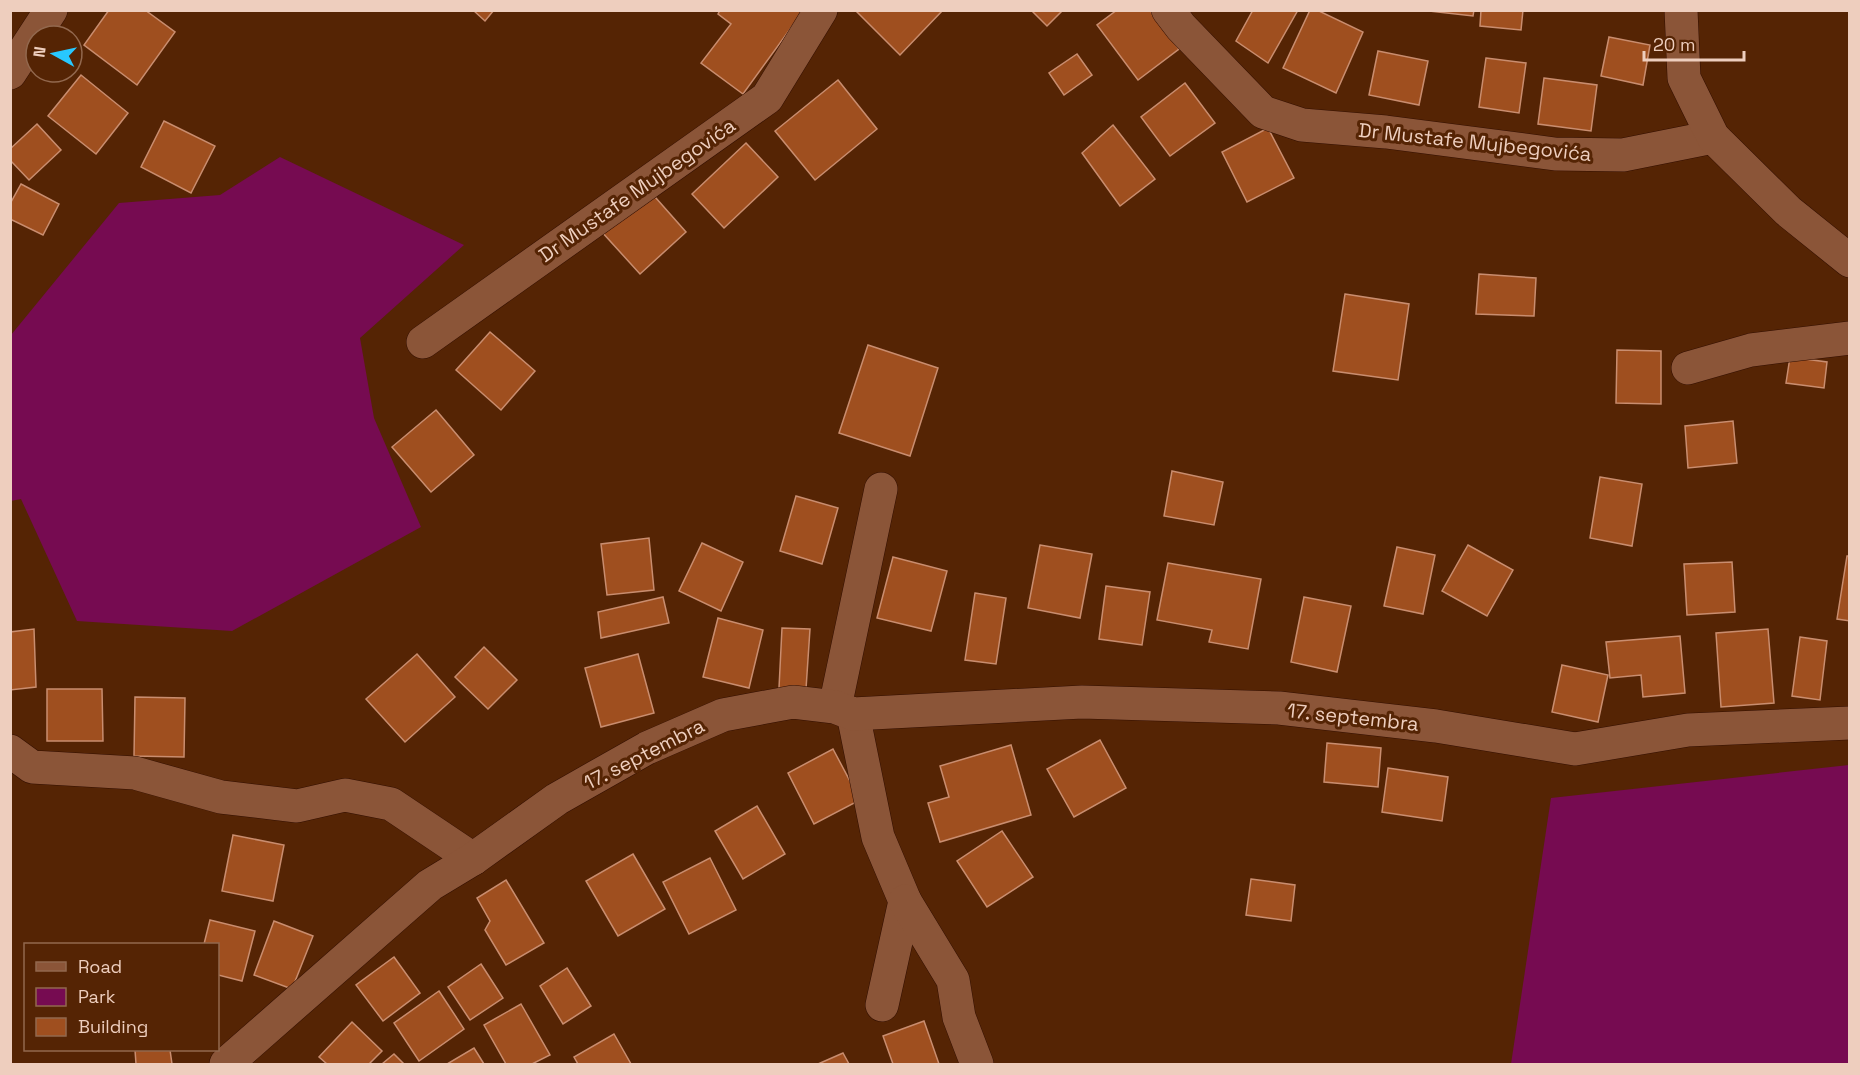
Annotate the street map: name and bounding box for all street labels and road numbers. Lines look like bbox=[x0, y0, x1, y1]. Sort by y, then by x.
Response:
street label: Dr Mustafe Mujbegovića bbox=[534, 112, 740, 268]
street label: Dr Mustafe Mujbegovića bbox=[1357, 117, 1593, 167]
street label: 17. septembra bbox=[1286, 697, 1420, 737]
street label: 17. septembra bbox=[579, 712, 709, 796]

